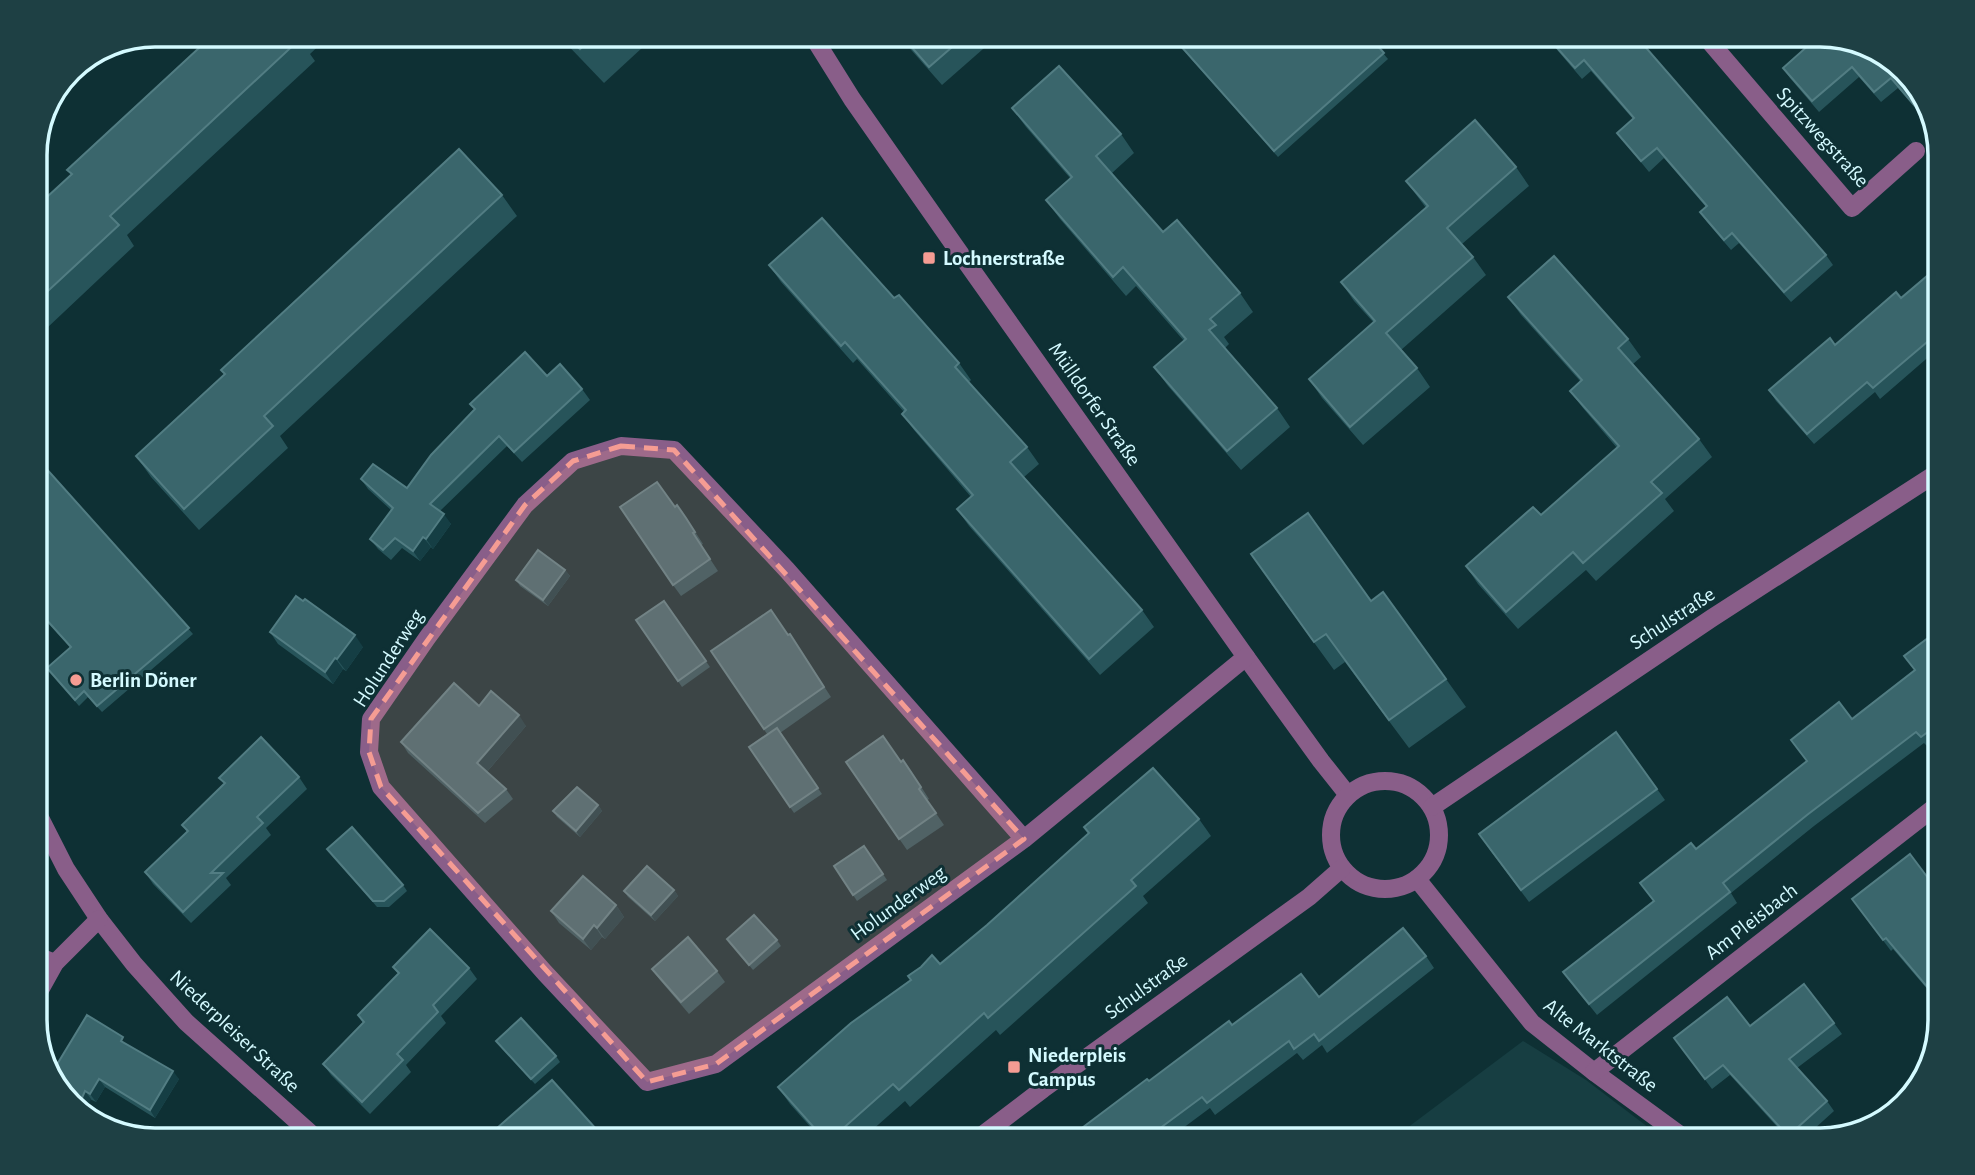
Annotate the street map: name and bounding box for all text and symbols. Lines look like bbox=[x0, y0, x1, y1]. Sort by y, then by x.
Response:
street label: Spitzwegstraße bbox=[1772, 83, 1873, 191]
place label: Lochnerstraße bbox=[943, 248, 1065, 269]
marker: Lochnerstraße bbox=[921, 250, 937, 266]
street label: Mülldorfer Straße bbox=[1044, 339, 1145, 470]
street label: Schulstraße bbox=[1626, 583, 1718, 653]
street label: Holunderweg bbox=[349, 605, 428, 711]
place label: Berlin Döner bbox=[90, 670, 197, 691]
marker: Berlin Döner bbox=[68, 672, 84, 688]
street label: Holunderweg bbox=[847, 862, 950, 945]
street label: Am Pleisbach bbox=[1701, 879, 1801, 964]
street label: Schulstraße bbox=[1101, 950, 1191, 1023]
street label: Niederpleiser Straße bbox=[166, 966, 304, 1097]
street label: Alte Marktstraße bbox=[1540, 995, 1661, 1096]
place label: Niederpleis Campus bbox=[1028, 1045, 1126, 1090]
marker: Niederpleis Campus bbox=[1006, 1059, 1022, 1075]

